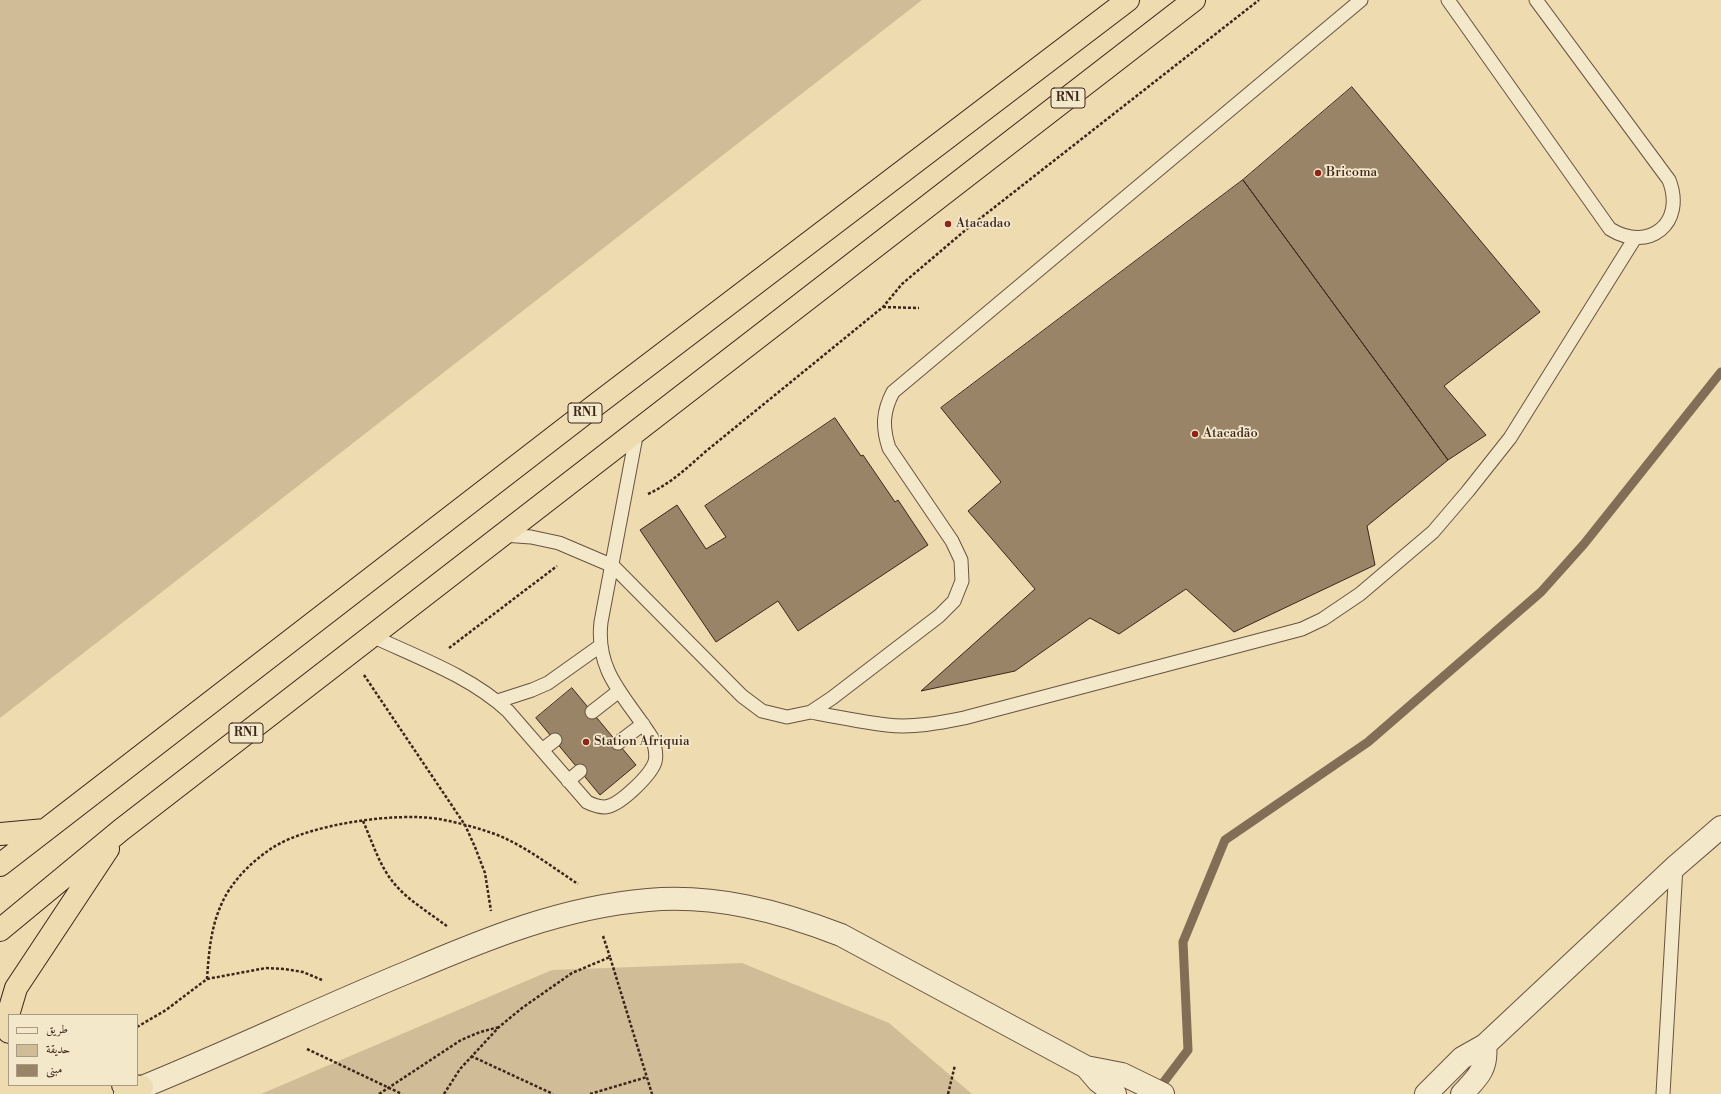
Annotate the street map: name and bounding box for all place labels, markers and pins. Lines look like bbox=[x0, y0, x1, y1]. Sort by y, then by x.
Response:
place label: Bricoma bbox=[1326, 165, 1377, 181]
marker: Bricoma bbox=[1313, 168, 1323, 178]
place label: Atacadao bbox=[956, 216, 1011, 232]
marker: Atacadao bbox=[943, 219, 953, 229]
place label: Atacadão bbox=[1203, 426, 1258, 442]
marker: Atacadão bbox=[1190, 429, 1200, 439]
place label: Station Afriquia bbox=[594, 734, 690, 750]
marker: Station Afriquia bbox=[581, 737, 591, 747]

